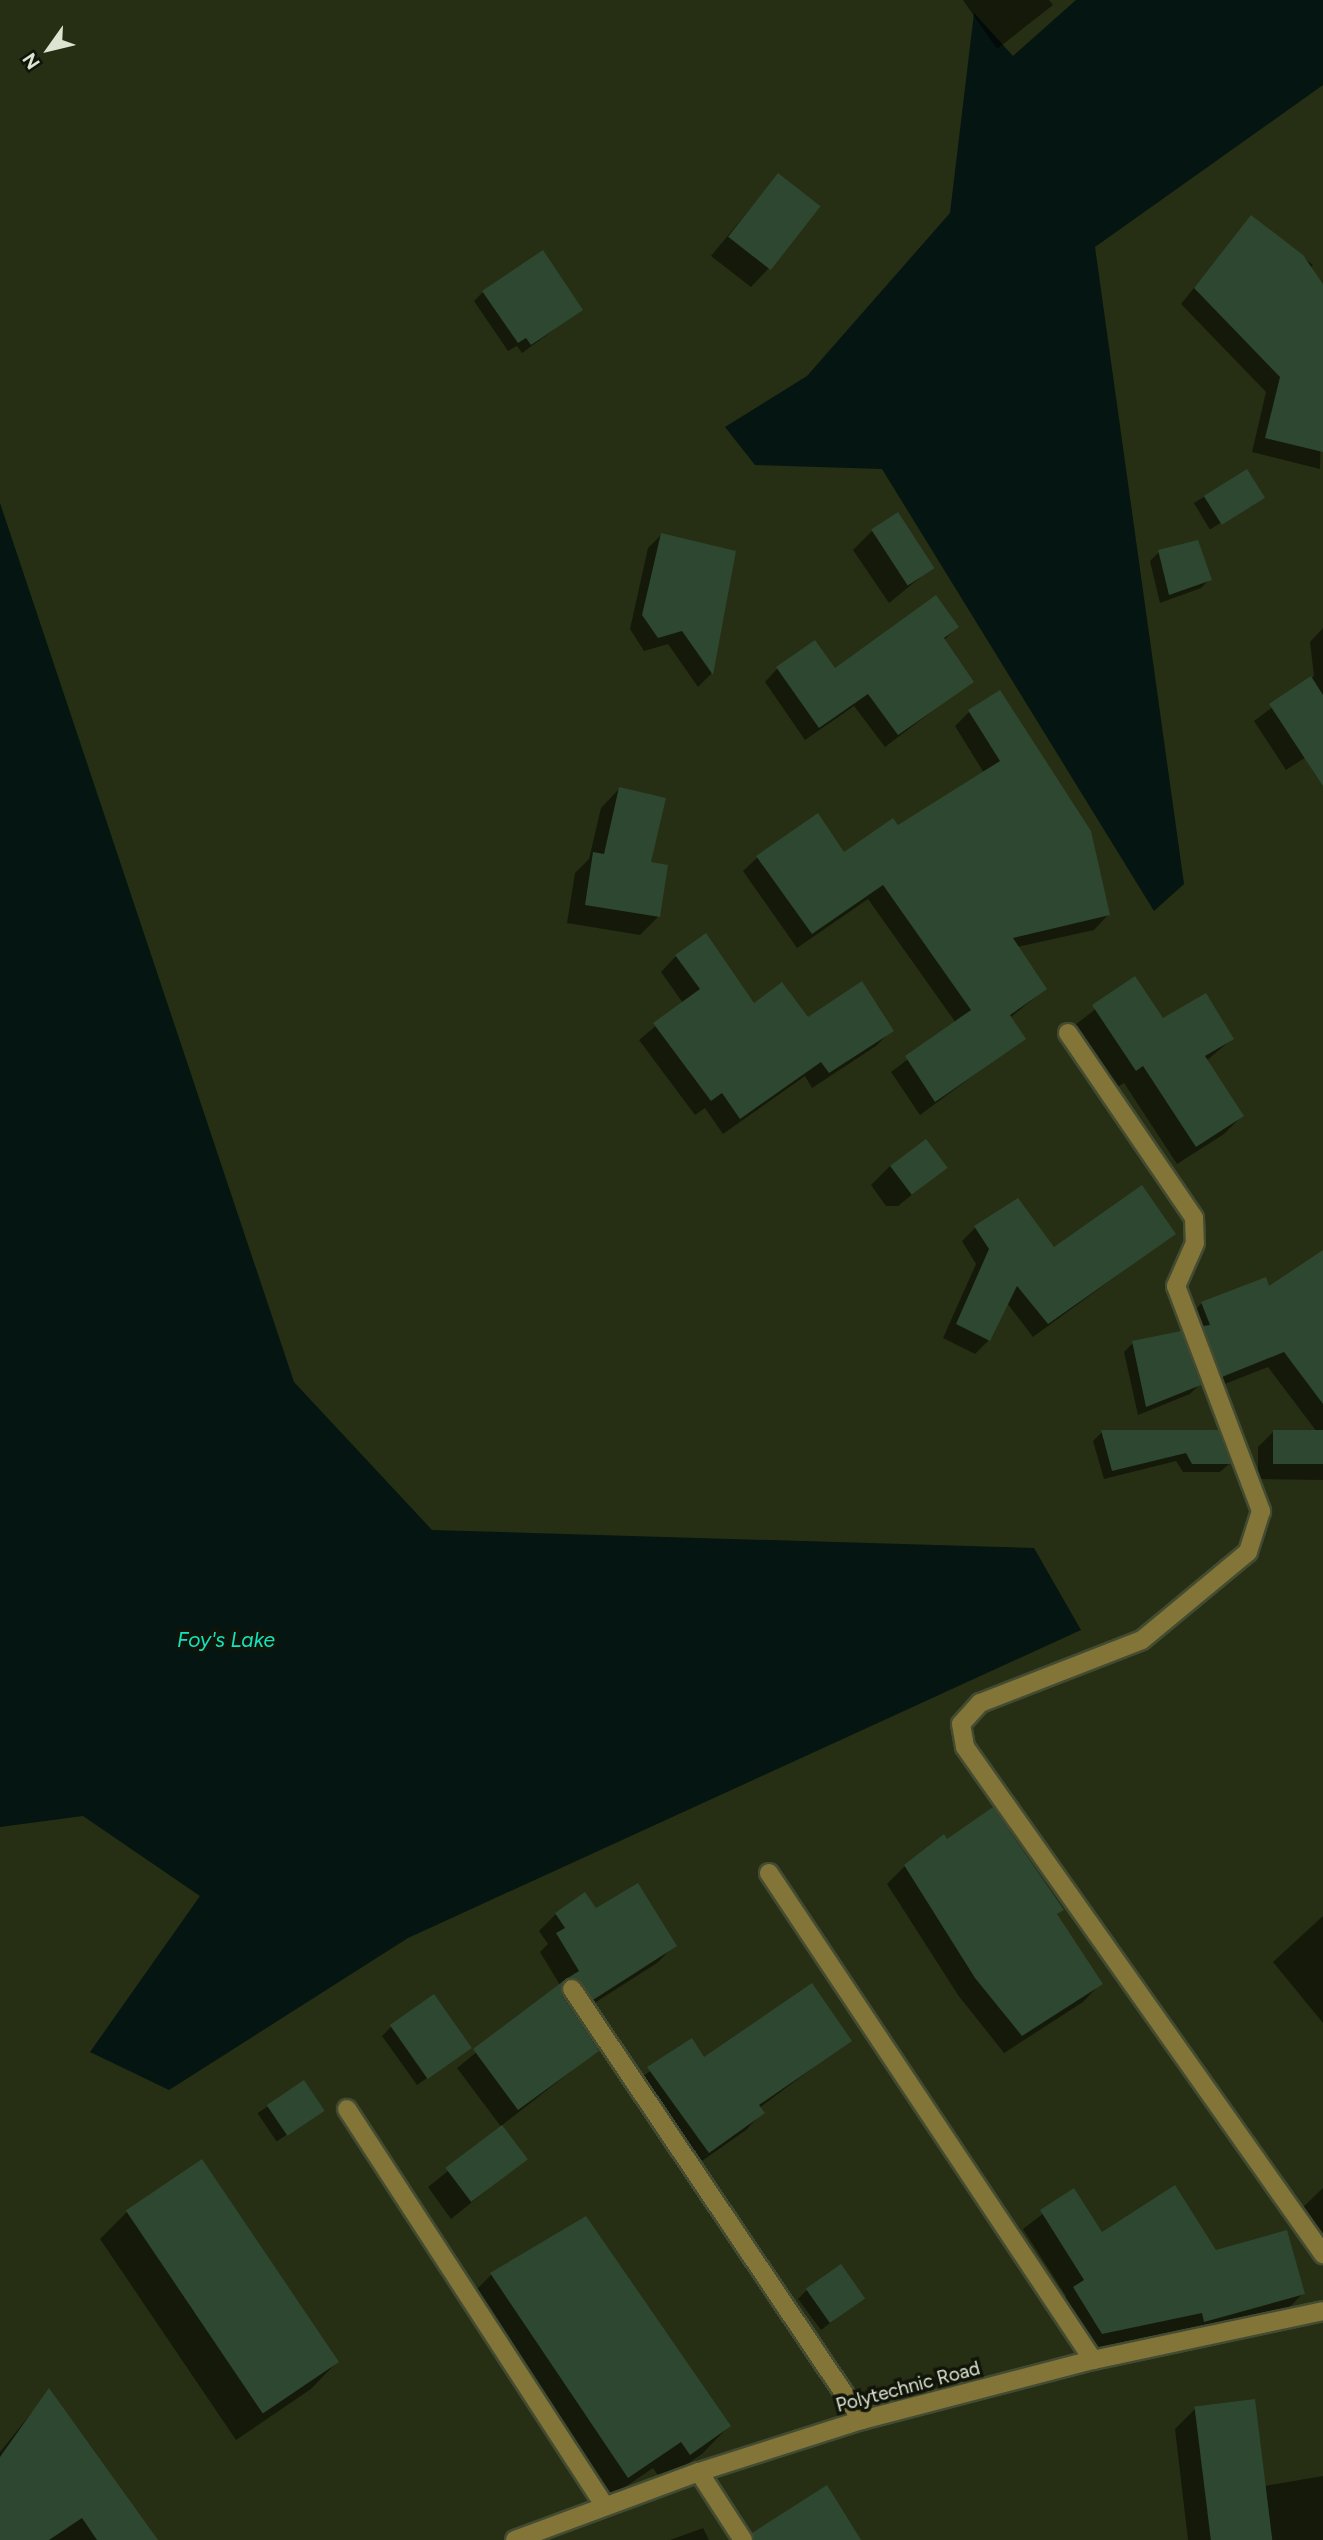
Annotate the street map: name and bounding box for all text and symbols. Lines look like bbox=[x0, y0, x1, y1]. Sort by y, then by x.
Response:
north arrow bbox=[14, 14, 84, 84]
text: N bbox=[18, 49, 45, 74]
water label: Foy's Lake bbox=[177, 1627, 275, 1653]
street label: Polytechnic Road bbox=[834, 2357, 982, 2417]

